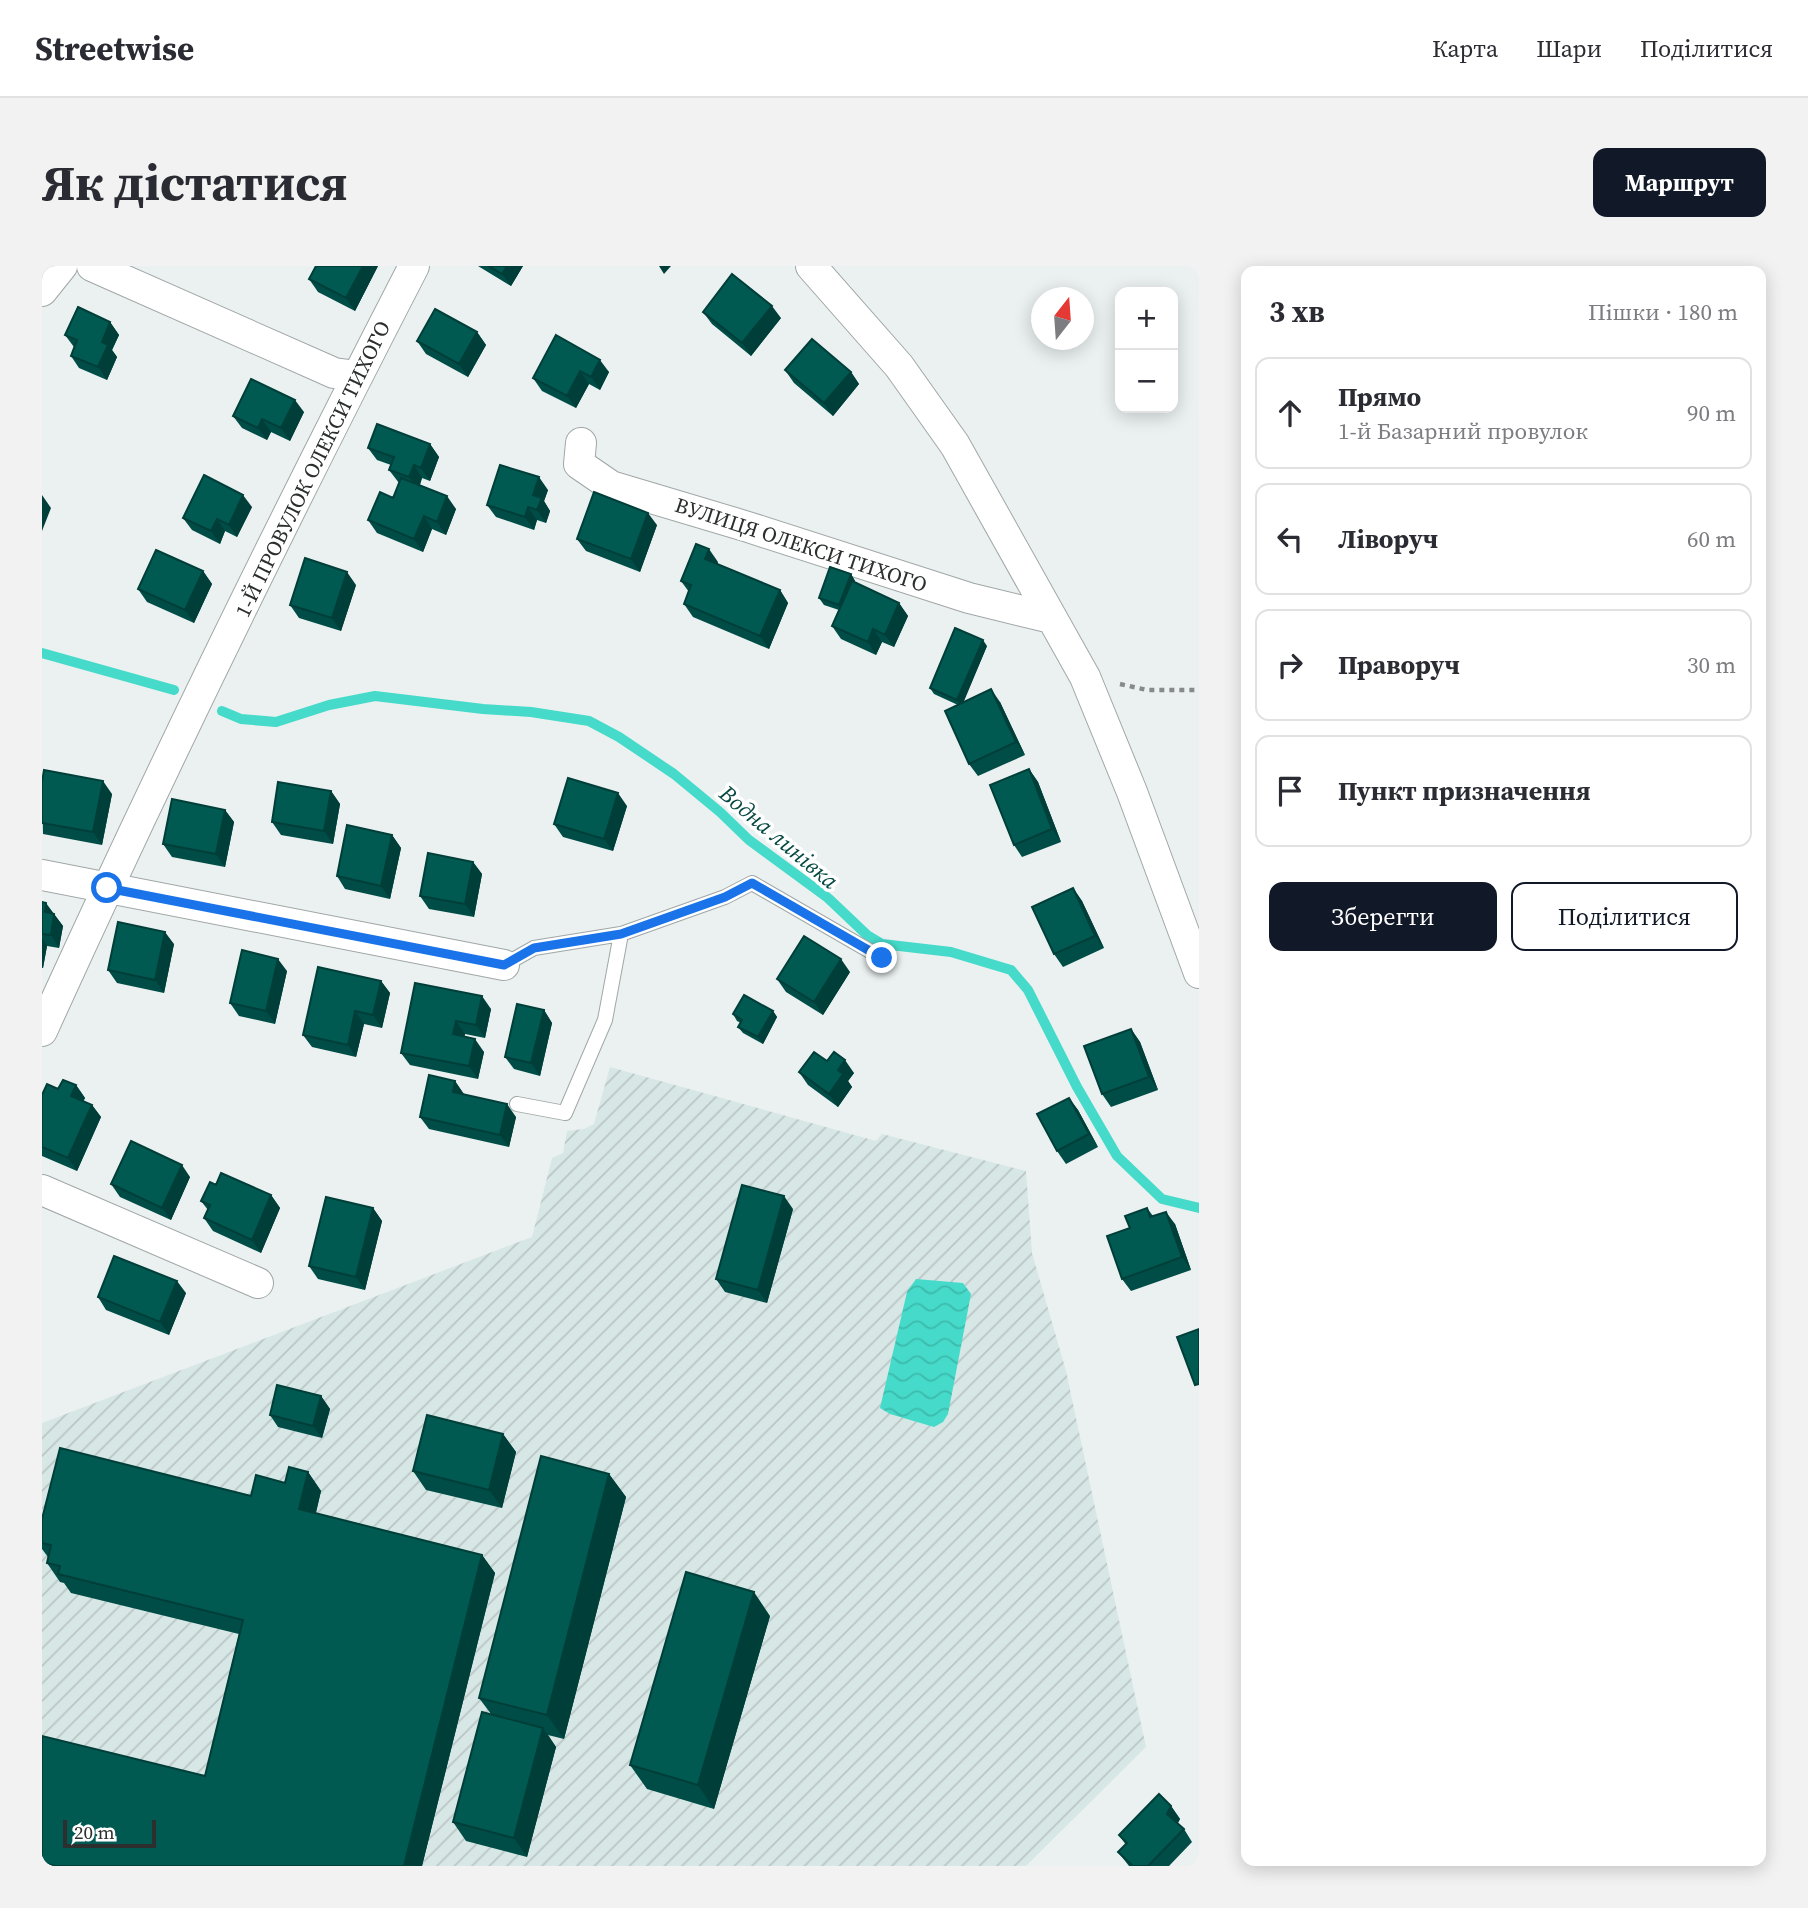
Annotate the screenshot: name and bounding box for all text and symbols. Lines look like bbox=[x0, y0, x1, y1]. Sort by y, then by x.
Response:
text: Streetwise bbox=[35, 26, 194, 71]
text: Карта bbox=[1432, 32, 1498, 65]
text: Шари bbox=[1536, 32, 1602, 65]
text: Поділитися bbox=[1640, 32, 1773, 65]
button: Маршрут bbox=[1593, 148, 1766, 217]
text: Як дістатися bbox=[42, 149, 348, 216]
north arrow bbox=[1031, 287, 1094, 350]
map controls bbox=[1115, 287, 1178, 413]
button: + bbox=[1115, 287, 1178, 350]
text: 3 хв bbox=[1269, 291, 1325, 332]
text: Пішки · 180 m bbox=[1588, 296, 1738, 328]
street label: 1-Й ПРОВУЛОК ОЛЕКСИ ТИХОГО bbox=[228, 316, 397, 622]
button: − bbox=[1115, 350, 1178, 413]
text: Прямо bbox=[1338, 379, 1421, 415]
icon: ahead bbox=[1271, 394, 1309, 432]
text: 90 m bbox=[1687, 397, 1736, 429]
text: 1-й Базарний провулок bbox=[1338, 415, 1588, 447]
street label: ВУЛИЦЯ ОЛЕКСИ ТИХОГО bbox=[671, 490, 931, 599]
icon: left bbox=[1271, 520, 1309, 558]
text: Ліворуч bbox=[1338, 521, 1438, 557]
text: 60 m bbox=[1687, 523, 1736, 555]
icon: right bbox=[1271, 646, 1309, 684]
text: Праворуч bbox=[1338, 647, 1460, 683]
text: 30 m bbox=[1687, 649, 1736, 681]
icon: arrive bbox=[1271, 772, 1309, 810]
text: Пункт призначення bbox=[1338, 773, 1591, 809]
water label: Водна линівка bbox=[712, 777, 845, 896]
route start bbox=[91, 872, 122, 903]
button: Зберегти bbox=[1269, 882, 1497, 951]
button: Поділитися bbox=[1511, 882, 1738, 951]
route end bbox=[866, 942, 897, 973]
scale bar bbox=[63, 1817, 156, 1849]
text: 20 m bbox=[74, 1819, 115, 1845]

